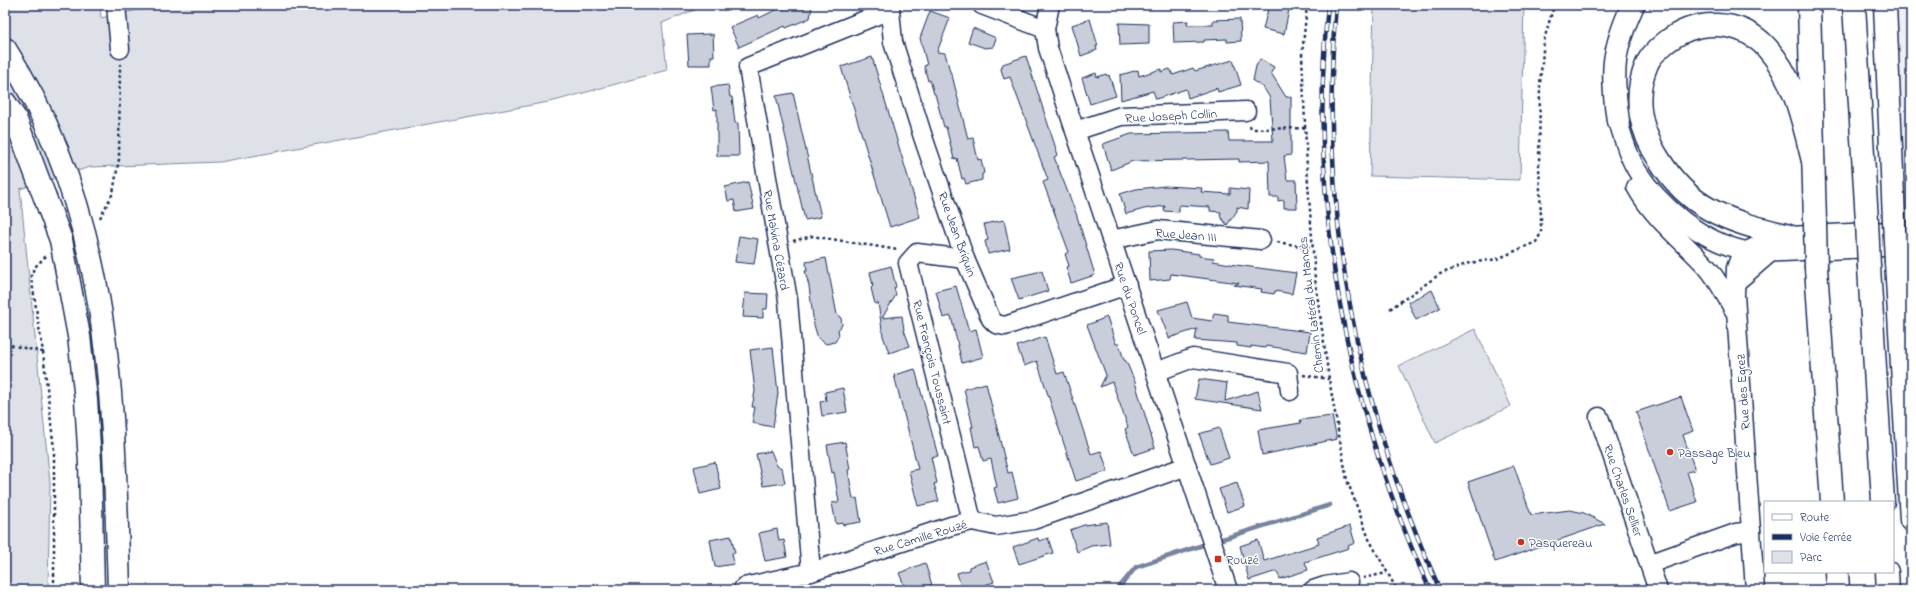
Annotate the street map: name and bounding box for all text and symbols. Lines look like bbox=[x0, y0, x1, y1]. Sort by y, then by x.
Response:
street label: Rue Joseph Collin bbox=[1125, 105, 1217, 128]
street label: Rue Malvina Cézard bbox=[757, 189, 794, 293]
street label: Rue Jean Briquin bbox=[932, 189, 981, 280]
street label: Rue Jean III bbox=[1154, 224, 1217, 247]
street label: Chemin Latéral du Mancès bbox=[1294, 235, 1329, 374]
street label: Rue du Poncel bbox=[1108, 260, 1151, 337]
street label: Rue François Toussaint bbox=[907, 298, 956, 427]
street label: Rue des Egrez bbox=[1731, 353, 1757, 430]
street label: Rue Charles Sellier bbox=[1598, 442, 1648, 540]
place label: Passage Bleu bbox=[1678, 444, 1750, 464]
marker: Passage Bleu bbox=[1665, 447, 1675, 457]
legend bbox=[1764, 501, 1894, 573]
text: Route bbox=[1800, 509, 1830, 527]
street label: Rue Camille Rouzé bbox=[872, 515, 969, 562]
text: Voie ferrée bbox=[1799, 529, 1852, 547]
place label: Pasquereau bbox=[1529, 534, 1592, 553]
marker: Pasquereau bbox=[1516, 537, 1526, 547]
text: Parc bbox=[1800, 549, 1822, 567]
place label: Rouzé bbox=[1226, 551, 1259, 570]
marker: Rouzé bbox=[1213, 554, 1223, 564]

